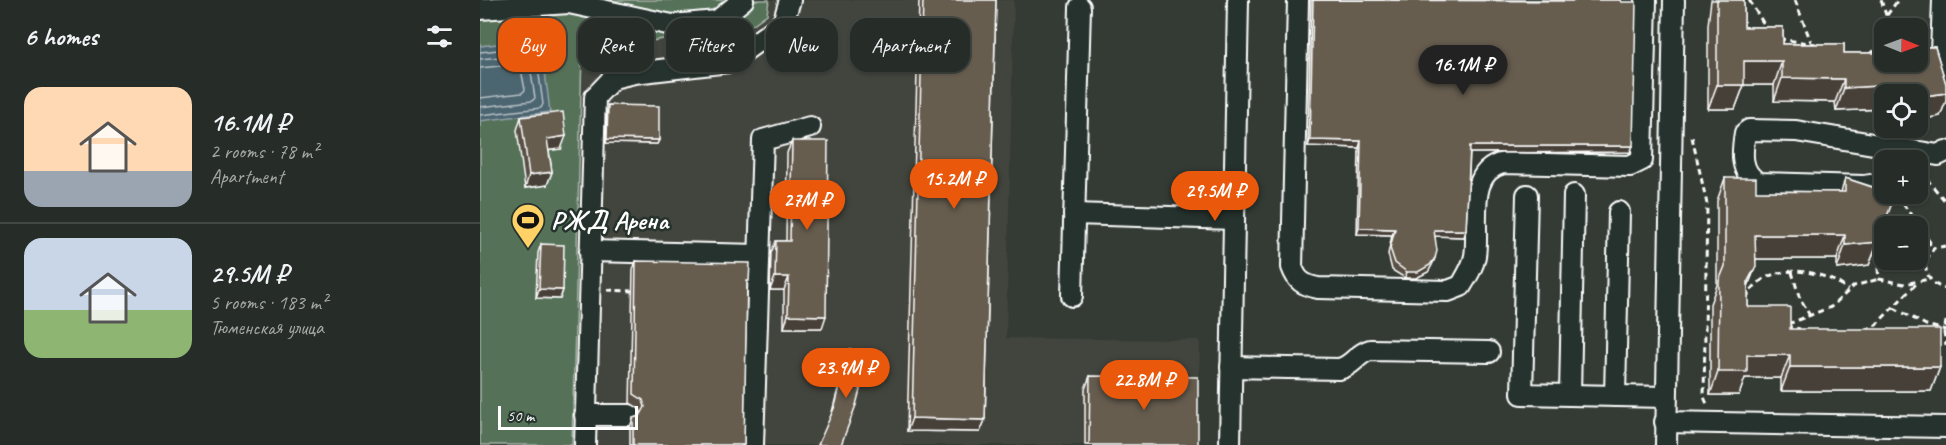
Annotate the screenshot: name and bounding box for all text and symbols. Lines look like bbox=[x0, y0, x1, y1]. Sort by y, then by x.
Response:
chip: Buy bbox=[498, 18, 566, 72]
chip: Rent bbox=[578, 18, 654, 72]
chip: Filters bbox=[666, 18, 754, 72]
chip: New bbox=[766, 18, 838, 72]
chip: Apartment bbox=[850, 18, 970, 72]
north arrow bbox=[1874, 18, 1928, 72]
map controls bbox=[1874, 18, 1928, 270]
text: 6 homes bbox=[24, 20, 98, 53]
icon: filters bbox=[423, 20, 456, 53]
pin: 16.1M ₽ bbox=[1408, 45, 1518, 96]
text: 16.1M ₽ bbox=[1432, 52, 1494, 77]
button: locate bbox=[1874, 84, 1928, 138]
text: 16.1M ₽ bbox=[210, 106, 289, 139]
icon: home bbox=[72, 111, 144, 183]
text: 2 rooms · 78 m² bbox=[210, 139, 318, 164]
button: + bbox=[1874, 150, 1928, 204]
pin: 15.2M ₽ bbox=[899, 159, 1009, 210]
text: Apartment bbox=[210, 164, 283, 189]
text: 15.2M ₽ bbox=[924, 166, 984, 191]
pin: 29.5M ₽ bbox=[1160, 171, 1270, 222]
text: 29.5M ₽ bbox=[1185, 178, 1245, 203]
pin: 27M ₽ bbox=[765, 180, 849, 231]
text: 27M ₽ bbox=[783, 187, 831, 212]
sports icon: РЖД Арена bbox=[510, 202, 546, 249]
place label: РЖД Арена bbox=[551, 204, 670, 237]
button: − bbox=[1874, 216, 1928, 270]
text: 29.5M ₽ bbox=[210, 257, 288, 290]
icon: home bbox=[72, 262, 144, 334]
text: 5 rooms · 183 m² bbox=[210, 290, 327, 315]
text: Тюменская улица bbox=[210, 315, 324, 340]
pin: 23.9M ₽ bbox=[791, 348, 901, 399]
text: 23.9M ₽ bbox=[816, 355, 876, 380]
pin: 22.8M ₽ bbox=[1089, 360, 1199, 411]
text: 22.8M ₽ bbox=[1114, 367, 1174, 392]
scale bar bbox=[498, 403, 638, 430]
text: 50 m bbox=[507, 406, 534, 426]

